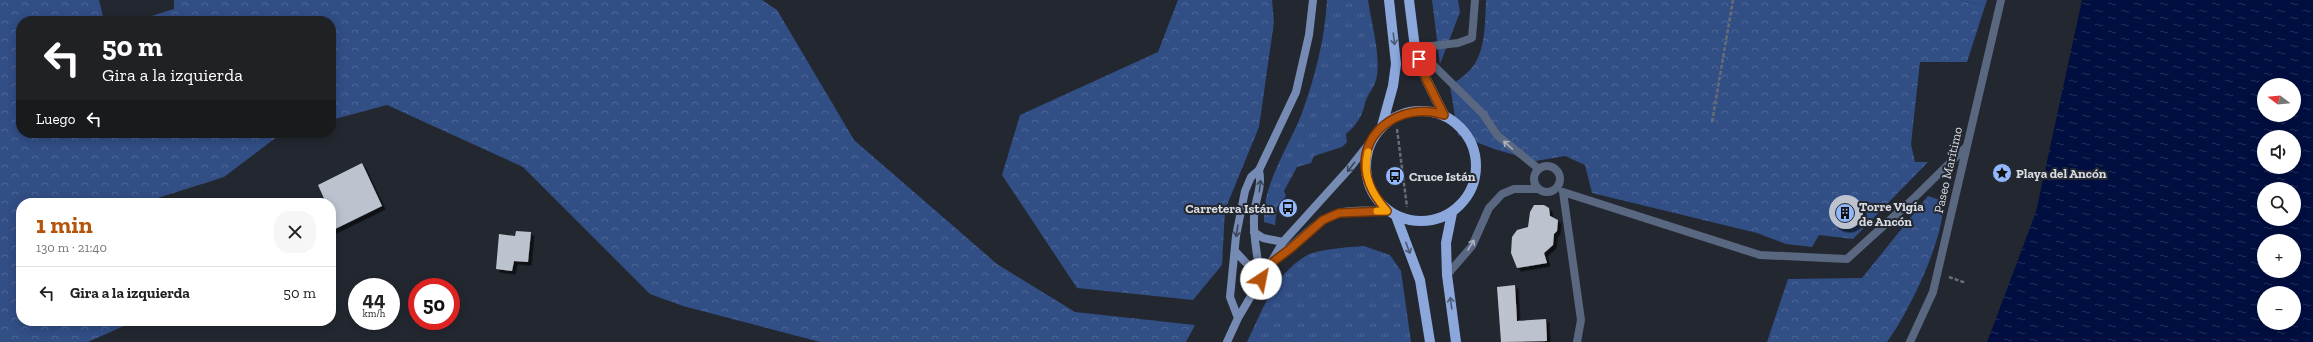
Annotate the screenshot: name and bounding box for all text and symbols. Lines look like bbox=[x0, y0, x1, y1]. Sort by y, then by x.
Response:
text: 50 m bbox=[102, 30, 163, 63]
icon: left bbox=[36, 32, 88, 84]
one-way arrow bbox=[1390, 32, 1398, 45]
pin bbox=[1402, 42, 1436, 76]
icon: arrive bbox=[1408, 48, 1430, 70]
text: Gira a la izquierda bbox=[102, 64, 243, 86]
north arrow bbox=[2257, 78, 2301, 122]
map controls bbox=[2257, 78, 2301, 330]
icon: left bbox=[83, 108, 105, 130]
text: Luego bbox=[36, 110, 75, 128]
street label: Paseo Marítimo bbox=[1931, 125, 1965, 215]
button: sound bbox=[2257, 130, 2301, 174]
one-way arrow bbox=[1503, 140, 1513, 149]
one-way arrow bbox=[1347, 161, 1355, 172]
place icon: Playa del Ancón bbox=[1991, 162, 2013, 184]
bus stop icon: Cruce Istán bbox=[1384, 165, 1406, 187]
place label: Playa del Ancón bbox=[2016, 166, 2107, 181]
place label: Cruce Istán bbox=[1409, 169, 1476, 184]
one-way arrow bbox=[1256, 180, 1264, 193]
button: search bbox=[2257, 182, 2301, 226]
bus stop icon: Carretera Istán bbox=[1277, 197, 1299, 219]
place label: Torre Vigía de Ancón bbox=[1859, 199, 1924, 229]
place label: Carretera Istán bbox=[1185, 201, 1274, 216]
building icon: Torre Vigía de Ancón bbox=[1834, 202, 1856, 224]
text: 1 min bbox=[36, 210, 93, 239]
button: close bbox=[274, 211, 316, 253]
one-way arrow bbox=[1233, 225, 1241, 238]
button: + bbox=[2257, 234, 2301, 278]
text: 130 m · 21:40 bbox=[36, 240, 107, 255]
one-way arrow bbox=[1467, 240, 1475, 251]
one-way arrow bbox=[1405, 242, 1413, 254]
position arrow bbox=[1240, 258, 1282, 300]
speed limit sign: 50 bbox=[408, 278, 460, 330]
icon: left bbox=[36, 282, 58, 304]
text: Gira a la izquierda bbox=[70, 284, 190, 302]
text: 50 m bbox=[283, 284, 316, 302]
button: − bbox=[2257, 286, 2301, 330]
text: 44 bbox=[363, 287, 385, 311]
one-way arrow bbox=[1447, 297, 1455, 310]
text: km/h bbox=[363, 308, 385, 320]

